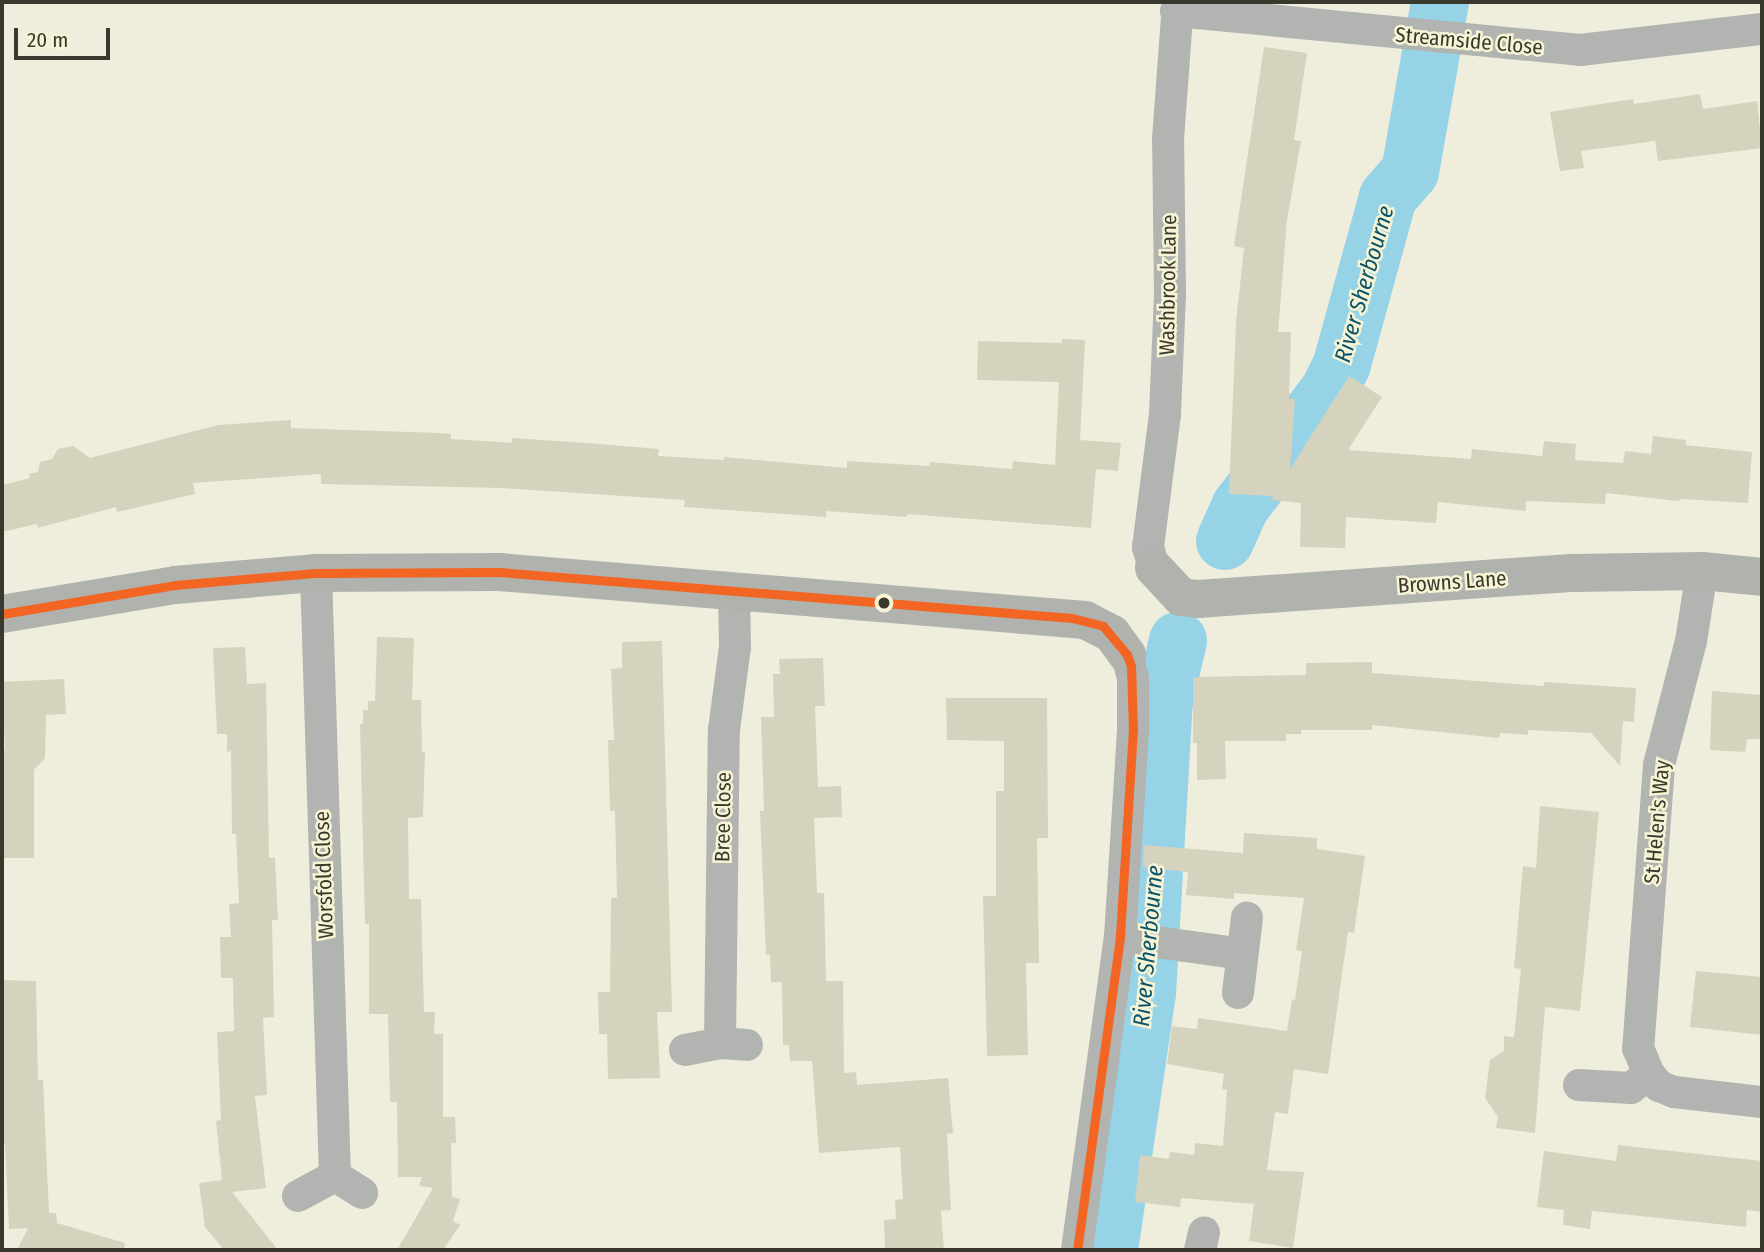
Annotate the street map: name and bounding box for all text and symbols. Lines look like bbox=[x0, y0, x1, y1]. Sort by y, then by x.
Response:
scale bar bbox=[18, 14, 114, 58]
street label: Streamside Close bbox=[1394, 22, 1544, 60]
text: 20 m bbox=[27, 27, 68, 53]
water label: River Sherbourne bbox=[1328, 203, 1400, 365]
street label: Washbrook Lane bbox=[1154, 214, 1182, 356]
street label: Browns Lane bbox=[1397, 566, 1507, 598]
unlabelled marker bbox=[877, 596, 891, 610]
street label: St Helen's Way bbox=[1639, 759, 1675, 885]
street label: Bree Close bbox=[710, 772, 736, 862]
street label: Worsfold Close bbox=[309, 811, 339, 939]
water label: River Sherbourne bbox=[1127, 864, 1169, 1028]

